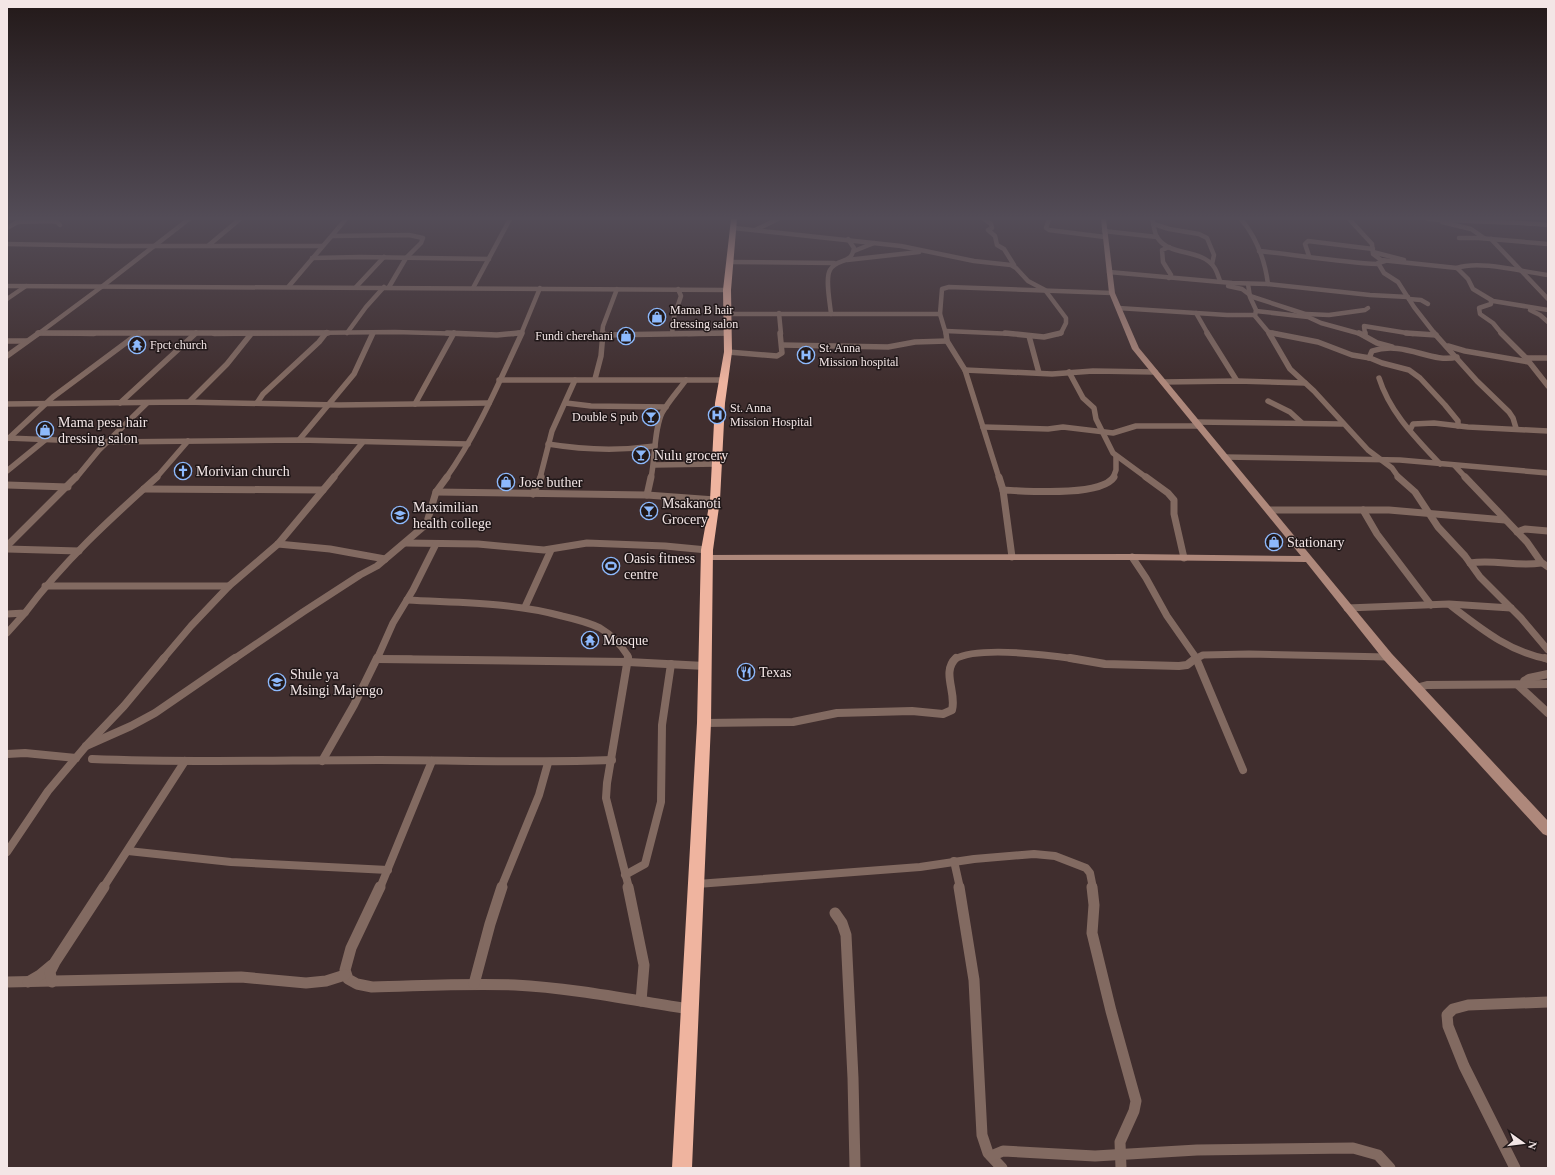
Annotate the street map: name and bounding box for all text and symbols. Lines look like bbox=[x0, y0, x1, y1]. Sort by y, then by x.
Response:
place label: Mama B hair dressing salon bbox=[670, 303, 738, 331]
shop icon: Mama B hair dressing salon bbox=[647, 307, 667, 327]
shop icon: Fundi cherehani bbox=[616, 326, 636, 346]
place label: Fundi cherehani bbox=[535, 329, 614, 343]
temple icon: Fpct church bbox=[127, 335, 147, 355]
place label: Fpct church bbox=[150, 338, 207, 352]
place label: St. Anna Mission hospital bbox=[819, 341, 899, 369]
hospital icon: St. Anna Mission hospital bbox=[796, 345, 816, 365]
place label: St. Anna Mission Hospital bbox=[730, 401, 813, 429]
hospital icon: St. Anna Mission Hospital bbox=[707, 405, 727, 425]
bar icon: Double S pub bbox=[641, 407, 661, 427]
place label: Double S pub bbox=[572, 410, 638, 424]
place label: Mama pesa hair dressing salon bbox=[58, 415, 148, 446]
shop icon: Mama pesa hair dressing salon bbox=[35, 420, 55, 440]
bar icon: Nulu grocery bbox=[631, 445, 651, 465]
place label: Nulu grocery bbox=[654, 448, 728, 463]
church icon: Morivian church bbox=[173, 461, 193, 481]
place label: Morivian church bbox=[196, 464, 290, 479]
shop icon: Jose buther bbox=[496, 472, 516, 492]
place label: Jose buther bbox=[519, 475, 583, 490]
place label: Msakanoti Grocery bbox=[662, 496, 721, 527]
place label: Maximilian health college bbox=[413, 500, 491, 531]
bar icon: Msakanoti Grocery bbox=[639, 501, 659, 521]
school or university icon: Maximilian health college bbox=[390, 505, 410, 525]
shop icon: Stationary bbox=[1264, 532, 1284, 552]
place label: Stationary bbox=[1287, 535, 1345, 550]
place label: Oasis fitness centre bbox=[624, 551, 695, 582]
sports icon: Oasis fitness centre bbox=[601, 556, 621, 576]
temple icon: Mosque bbox=[580, 630, 600, 650]
place label: Mosque bbox=[603, 633, 648, 648]
restaurant icon: Texas bbox=[736, 662, 756, 682]
place label: Texas bbox=[759, 665, 791, 680]
place label: Shule ya Msingi Majengo bbox=[290, 667, 383, 698]
school or university icon: Shule ya Msingi Majengo bbox=[267, 672, 287, 692]
north arrow bbox=[1503, 1123, 1543, 1163]
text: N bbox=[1526, 1140, 1539, 1151]

